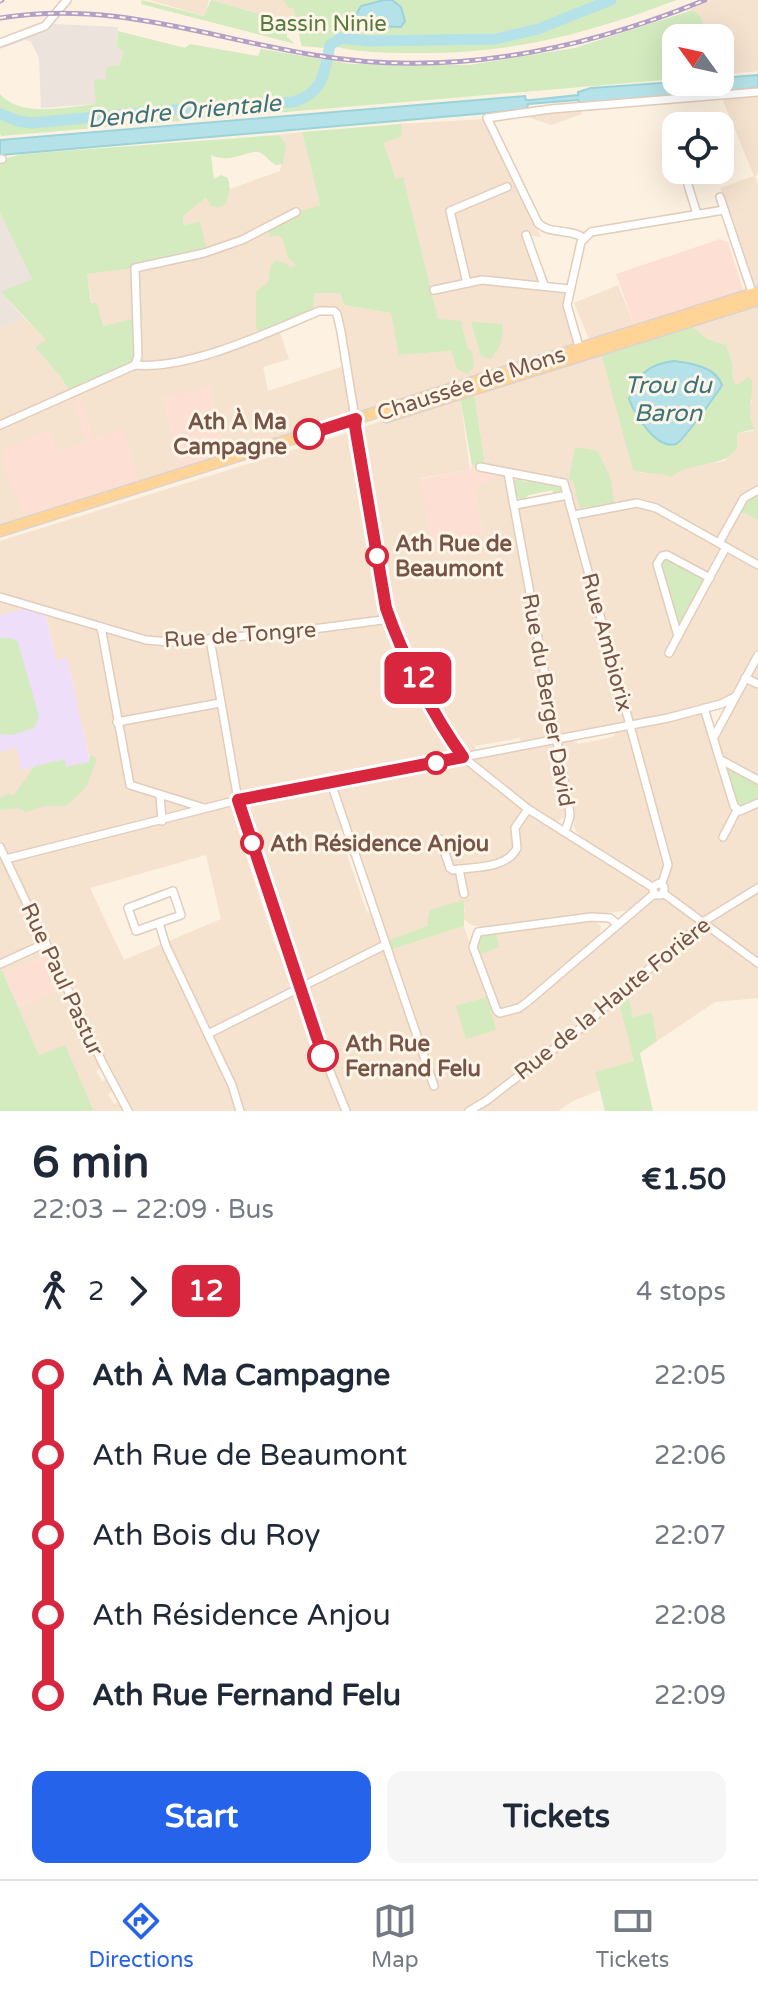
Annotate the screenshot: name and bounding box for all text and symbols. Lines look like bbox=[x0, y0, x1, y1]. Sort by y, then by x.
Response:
park label: Bassin Ninie bbox=[259, 11, 387, 37]
north arrow bbox=[662, 24, 734, 96]
map controls bbox=[662, 24, 734, 184]
water label: Dendre Orientale bbox=[86, 88, 283, 134]
button: locate bbox=[662, 112, 734, 184]
street label: Chaussée de Mons bbox=[374, 341, 569, 427]
water label: Trou du Baron bbox=[624, 371, 713, 428]
place label: Ath À Ma Campagne bbox=[173, 407, 287, 460]
marker: Ath À Ma Campagne bbox=[294, 419, 324, 449]
place label: Ath Rue de Beaumont bbox=[395, 531, 512, 582]
marker: Ath Rue de Beaumont bbox=[366, 545, 388, 567]
street label: Rue Ambiorix bbox=[576, 570, 638, 714]
street label: Rue du Berger David bbox=[516, 592, 580, 809]
street label: Rue de Tongre bbox=[163, 617, 317, 653]
line badge: 12 bbox=[382, 652, 454, 704]
text: 12 bbox=[400, 661, 436, 695]
unlabelled marker bbox=[425, 752, 447, 774]
place label: Ath Résidence Anjou bbox=[270, 831, 489, 857]
marker: Ath Résidence Anjou bbox=[241, 832, 263, 854]
street label: Rue Paul Pastur bbox=[15, 899, 109, 1060]
street label: Rue de la Haute Forière bbox=[510, 912, 716, 1086]
place label: Ath Rue Fernand Felu bbox=[345, 1031, 481, 1082]
marker: Ath Rue Fernand Felu bbox=[308, 1041, 338, 1071]
text: 6 min bbox=[32, 1137, 149, 1190]
text: €1.50 bbox=[641, 1161, 726, 1198]
text: 22:03 – 22:09 · Bus bbox=[32, 1194, 274, 1225]
icon: walk bbox=[32, 1269, 76, 1313]
icon: forward bbox=[116, 1269, 160, 1313]
text: 12 bbox=[188, 1274, 224, 1308]
text: 2 bbox=[88, 1276, 104, 1307]
text: 4 stops bbox=[636, 1276, 726, 1307]
text: Ath À Ma Campagne bbox=[92, 1357, 390, 1394]
text: 22:05 bbox=[654, 1360, 726, 1391]
text: Ath Rue de Beaumont bbox=[92, 1437, 407, 1474]
text: 22:06 bbox=[654, 1440, 726, 1471]
text: Ath Bois du Roy bbox=[92, 1517, 320, 1554]
text: 22:07 bbox=[654, 1520, 726, 1551]
text: Ath Résidence Anjou bbox=[92, 1597, 391, 1634]
text: 22:08 bbox=[654, 1600, 726, 1631]
text: Ath Rue Fernand Felu bbox=[92, 1677, 401, 1714]
text: 22:09 bbox=[654, 1680, 726, 1711]
button: Start bbox=[32, 1771, 371, 1863]
button: Tickets bbox=[387, 1771, 726, 1863]
tab: Directions bbox=[89, 1899, 194, 1973]
tab: Map bbox=[371, 1899, 419, 1973]
tab: Tickets bbox=[596, 1899, 669, 1973]

